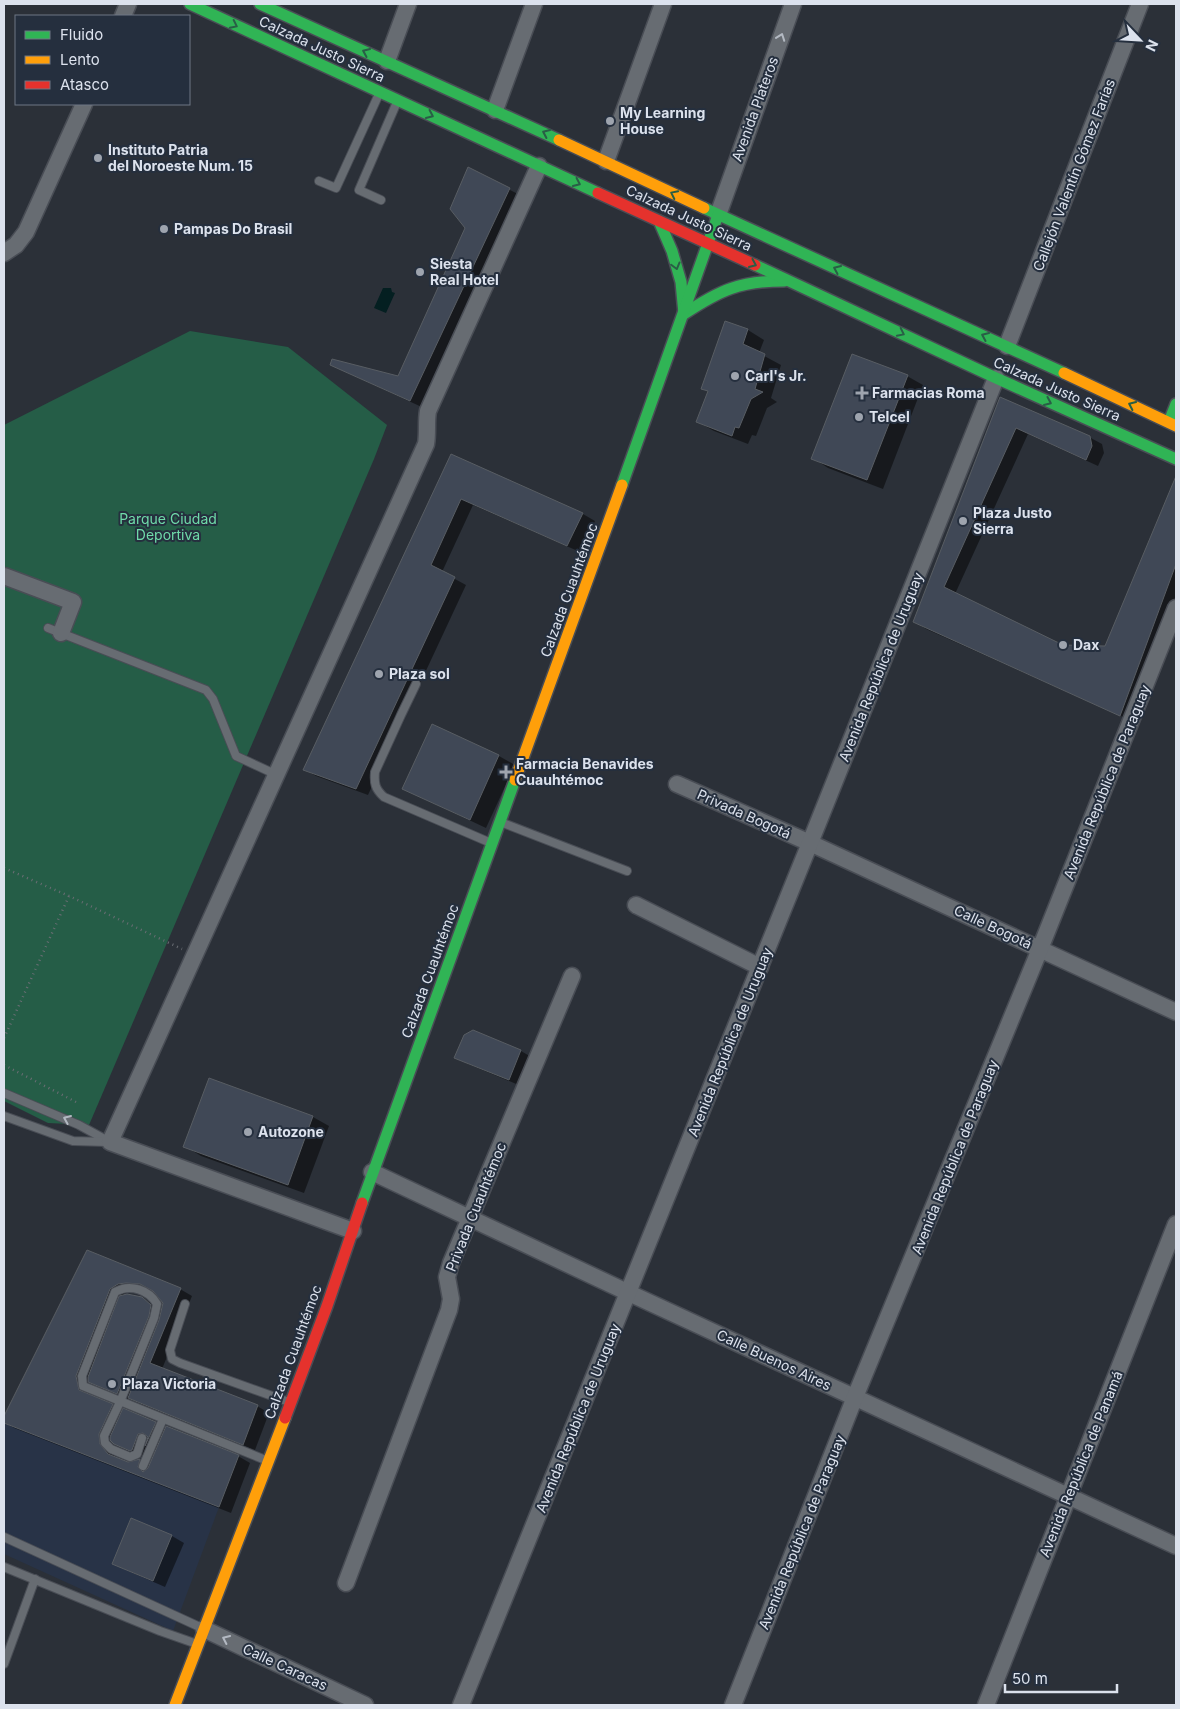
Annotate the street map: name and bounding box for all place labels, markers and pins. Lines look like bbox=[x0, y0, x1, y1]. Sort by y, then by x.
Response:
place label: My Learning House bbox=[620, 104, 705, 137]
marker: My Learning House bbox=[604, 115, 616, 127]
place label: Instituto Patria del Noroeste Num. 15 bbox=[108, 141, 253, 174]
marker: Instituto Patria del Noroeste Num. 15 bbox=[92, 152, 104, 164]
place label: Pampas Do Brasil bbox=[174, 220, 292, 237]
marker: Pampas Do Brasil bbox=[158, 223, 170, 235]
place label: Siesta Real Hotel bbox=[430, 255, 499, 288]
marker: Siesta Real Hotel bbox=[414, 266, 426, 278]
place label: Carl's Jr. bbox=[745, 367, 807, 384]
marker: Carl's Jr. bbox=[729, 370, 741, 382]
place label: Farmacias Roma bbox=[872, 384, 985, 401]
marker: Farmacias Roma bbox=[856, 387, 868, 399]
place label: Telcel bbox=[869, 408, 910, 425]
marker: Telcel bbox=[853, 411, 865, 423]
place label: Plaza Justo Sierra bbox=[973, 504, 1052, 537]
marker: Plaza Justo Sierra bbox=[957, 515, 969, 527]
place label: Dax bbox=[1073, 636, 1099, 653]
marker: Dax bbox=[1057, 639, 1069, 651]
place label: Plaza sol bbox=[389, 665, 450, 682]
marker: Plaza sol bbox=[373, 668, 385, 680]
place label: Farmacia Benavides Cuauhtémoc bbox=[516, 755, 654, 788]
marker: Farmacia Benavides Cuauhtémoc bbox=[500, 766, 512, 778]
place label: Autozone bbox=[258, 1123, 324, 1140]
marker: Autozone bbox=[242, 1126, 254, 1138]
place label: Plaza Victoria bbox=[122, 1375, 216, 1392]
marker: Plaza Victoria bbox=[106, 1378, 118, 1390]

